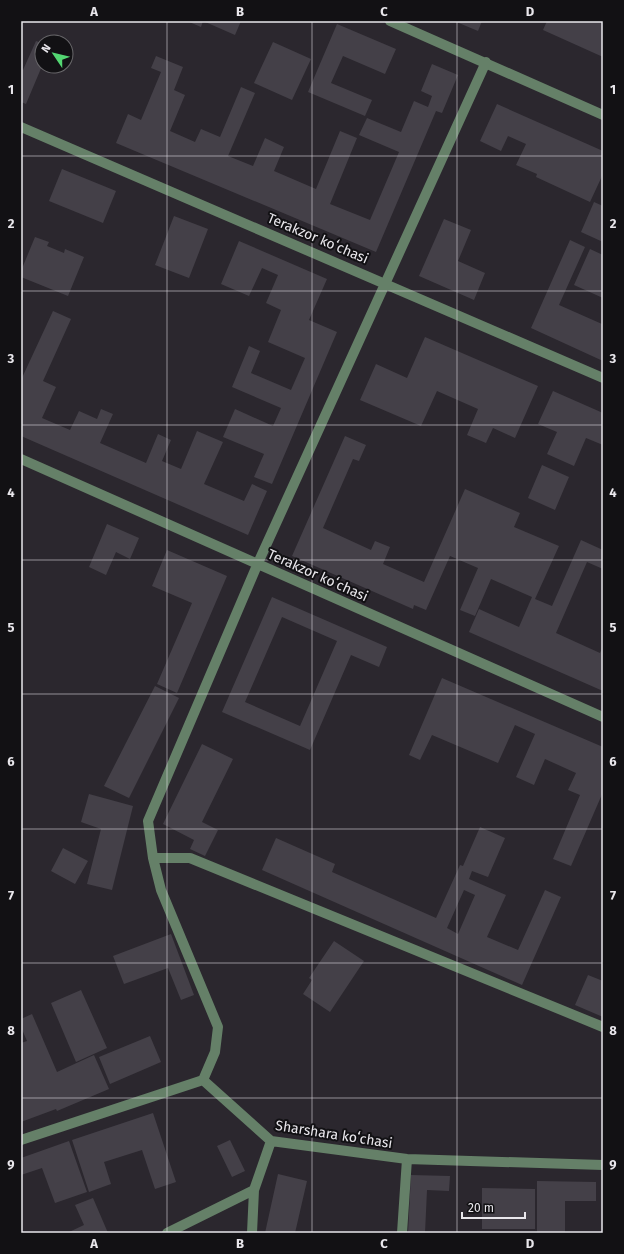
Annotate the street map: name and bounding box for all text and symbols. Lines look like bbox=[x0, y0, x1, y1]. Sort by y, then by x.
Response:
text: A bbox=[89, 4, 98, 19]
text: B bbox=[236, 4, 244, 19]
text: C bbox=[380, 4, 388, 19]
text: D bbox=[526, 4, 535, 19]
north arrow bbox=[34, 34, 74, 74]
text: N bbox=[39, 42, 54, 55]
text: 1 bbox=[8, 82, 14, 97]
text: 1 bbox=[610, 82, 616, 97]
street label: Terakzor koʻchasi bbox=[265, 210, 371, 267]
text: 2 bbox=[8, 216, 15, 231]
text: 2 bbox=[610, 216, 617, 231]
text: 3 bbox=[7, 351, 15, 366]
text: 3 bbox=[609, 351, 617, 366]
text: 4 bbox=[7, 485, 15, 500]
text: 4 bbox=[609, 485, 617, 500]
street label: Terakzor koʻchasi bbox=[265, 546, 371, 605]
text: 5 bbox=[8, 620, 15, 635]
text: 5 bbox=[610, 620, 617, 635]
text: 6 bbox=[7, 754, 15, 769]
text: 6 bbox=[609, 754, 617, 769]
text: 7 bbox=[8, 888, 14, 903]
text: 7 bbox=[610, 888, 616, 903]
text: 8 bbox=[7, 1023, 15, 1038]
text: 8 bbox=[609, 1023, 617, 1038]
street label: Sharshara koʻchasi bbox=[274, 1117, 394, 1152]
text: 9 bbox=[7, 1157, 15, 1172]
text: 9 bbox=[609, 1157, 617, 1172]
scale bar bbox=[462, 1194, 525, 1220]
text: 20 m bbox=[468, 1201, 494, 1215]
text: A bbox=[89, 1236, 98, 1251]
text: B bbox=[236, 1236, 244, 1251]
text: C bbox=[380, 1236, 388, 1251]
text: D bbox=[526, 1236, 535, 1251]

